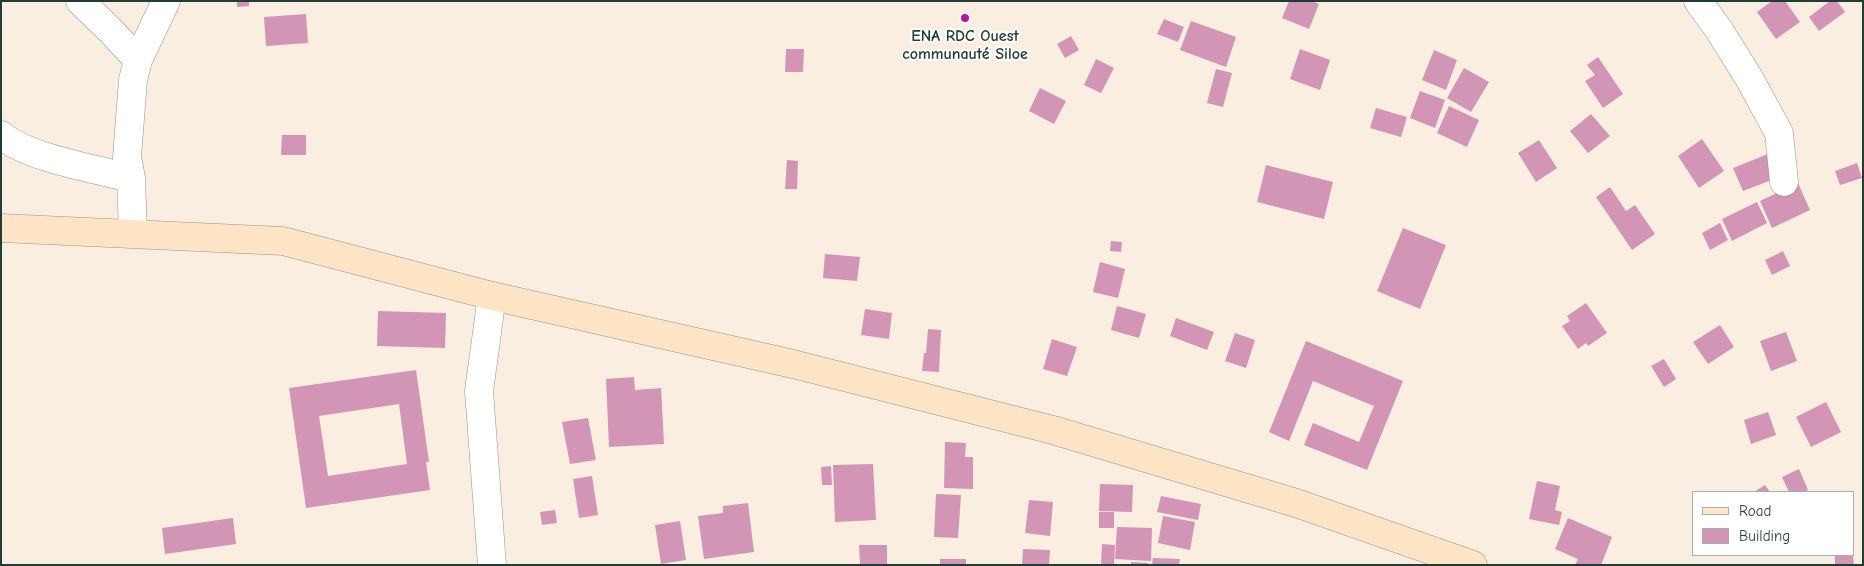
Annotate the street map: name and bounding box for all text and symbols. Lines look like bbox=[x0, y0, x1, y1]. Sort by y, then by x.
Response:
marker: ENA RDC Ouest communauté Siloe bbox=[959, 12, 971, 24]
place label: ENA RDC Ouest communauté Siloe bbox=[902, 26, 1028, 64]
legend bbox=[1692, 491, 1854, 556]
text: Road bbox=[1739, 502, 1771, 520]
text: Building bbox=[1739, 527, 1790, 545]

